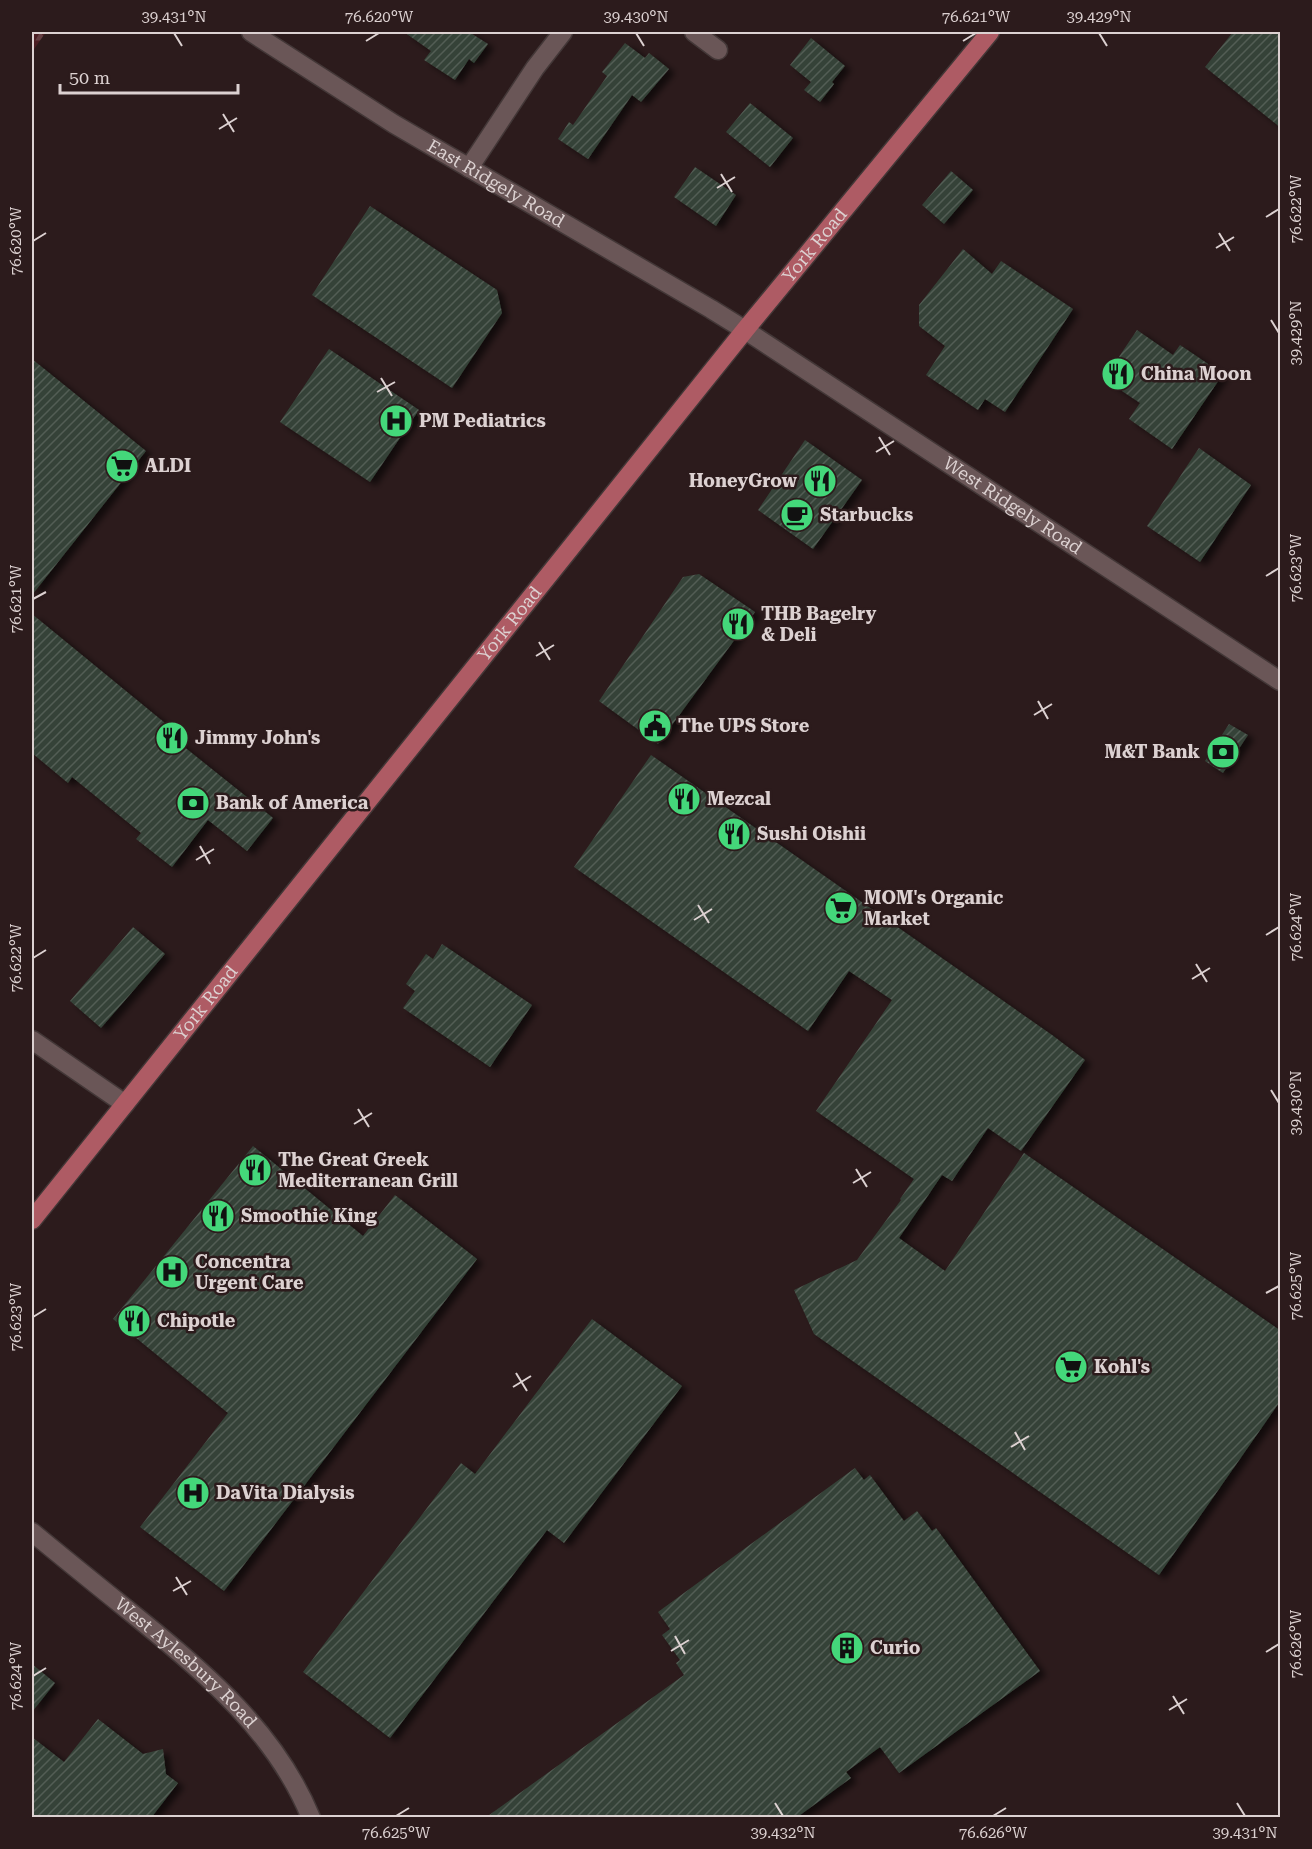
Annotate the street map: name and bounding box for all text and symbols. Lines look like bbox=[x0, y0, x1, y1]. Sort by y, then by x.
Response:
text: 39.431°N bbox=[141, 8, 207, 26]
text: 76.620°W bbox=[345, 8, 414, 26]
text: 39.430°N bbox=[603, 8, 669, 26]
text: 76.621°W bbox=[942, 8, 1011, 26]
text: 39.429°N bbox=[1066, 8, 1132, 26]
scale bar bbox=[60, 57, 238, 95]
text: 50 m bbox=[69, 67, 110, 88]
street label: East Ridgely Road bbox=[424, 135, 569, 232]
text: 76.622°W bbox=[1287, 174, 1305, 243]
street label: York Road bbox=[778, 203, 851, 286]
text: 76.620°W bbox=[7, 206, 25, 275]
text: 39.429°N bbox=[1287, 300, 1305, 366]
restaurant icon: China Moon bbox=[1100, 356, 1136, 392]
place label: China Moon bbox=[1141, 363, 1252, 384]
hospital icon: PM Pediatrics bbox=[378, 403, 414, 439]
place label: PM Pediatrics bbox=[419, 410, 546, 431]
supermarket icon: ALDI bbox=[104, 448, 140, 484]
street label: West Ridgely Road bbox=[940, 452, 1087, 558]
place label: ALDI bbox=[145, 455, 191, 476]
restaurant icon: HoneyGrow bbox=[802, 463, 838, 499]
place label: HoneyGrow bbox=[689, 470, 798, 491]
cafe icon: Starbucks bbox=[779, 497, 815, 533]
place label: Starbucks bbox=[820, 504, 913, 525]
text: 76.623°W bbox=[1287, 533, 1305, 602]
text: 76.621°W bbox=[7, 564, 25, 633]
street label: York Road bbox=[473, 582, 546, 665]
place label: THB Bagelry & Deli bbox=[761, 603, 876, 645]
restaurant icon: THB Bagelry & Deli bbox=[720, 606, 756, 642]
public building icon: The UPS Store bbox=[637, 708, 673, 744]
place label: The UPS Store bbox=[678, 715, 810, 736]
restaurant icon: Jimmy John's bbox=[154, 720, 190, 756]
place label: Jimmy John's bbox=[195, 727, 320, 748]
bank icon: M&T Bank bbox=[1205, 734, 1241, 770]
place label: M&T Bank bbox=[1105, 741, 1201, 762]
restaurant icon: Mezcal bbox=[666, 781, 702, 817]
bank icon: Bank of America bbox=[175, 785, 211, 821]
place label: Mezcal bbox=[707, 788, 771, 809]
place label: Bank of America bbox=[216, 792, 369, 813]
restaurant icon: Sushi Oishii bbox=[716, 816, 752, 852]
place label: Sushi Oishii bbox=[757, 823, 866, 844]
place label: MOM's Organic Market bbox=[864, 887, 1003, 929]
supermarket icon: MOM's Organic Market bbox=[823, 890, 859, 926]
text: 76.624°W bbox=[1287, 892, 1305, 961]
text: 76.622°W bbox=[7, 923, 25, 992]
street label: York Road bbox=[169, 961, 242, 1044]
text: 39.430°N bbox=[1287, 1070, 1305, 1136]
place label: The Great Greek Mediterranean Grill bbox=[278, 1149, 458, 1191]
restaurant icon: The Great Greek Mediterranean Grill bbox=[237, 1152, 273, 1188]
restaurant icon: Smoothie King bbox=[200, 1198, 236, 1234]
place label: Smoothie King bbox=[241, 1205, 378, 1226]
place label: Concentra Urgent Care bbox=[195, 1251, 304, 1293]
text: 76.625°W bbox=[1287, 1251, 1305, 1320]
hospital icon: Concentra Urgent Care bbox=[154, 1254, 190, 1290]
text: 76.623°W bbox=[7, 1282, 25, 1351]
restaurant icon: Chipotle bbox=[116, 1303, 152, 1339]
place label: Chipotle bbox=[157, 1310, 236, 1331]
supermarket icon: Kohl's bbox=[1053, 1349, 1089, 1385]
place label: Kohl's bbox=[1094, 1356, 1150, 1377]
hospital icon: DaVita Dialysis bbox=[175, 1475, 211, 1511]
place label: DaVita Dialysis bbox=[216, 1482, 355, 1503]
street label: West Aylesbury Road bbox=[111, 1593, 262, 1732]
text: 76.626°W bbox=[1287, 1609, 1305, 1678]
building icon: Curio bbox=[829, 1630, 865, 1666]
place label: Curio bbox=[870, 1637, 921, 1658]
text: 76.624°W bbox=[7, 1641, 25, 1710]
text: 76.625°W bbox=[362, 1824, 431, 1842]
text: 39.432°N bbox=[750, 1824, 816, 1842]
text: 76.626°W bbox=[959, 1824, 1028, 1842]
text: 39.431°N bbox=[1212, 1824, 1278, 1842]

